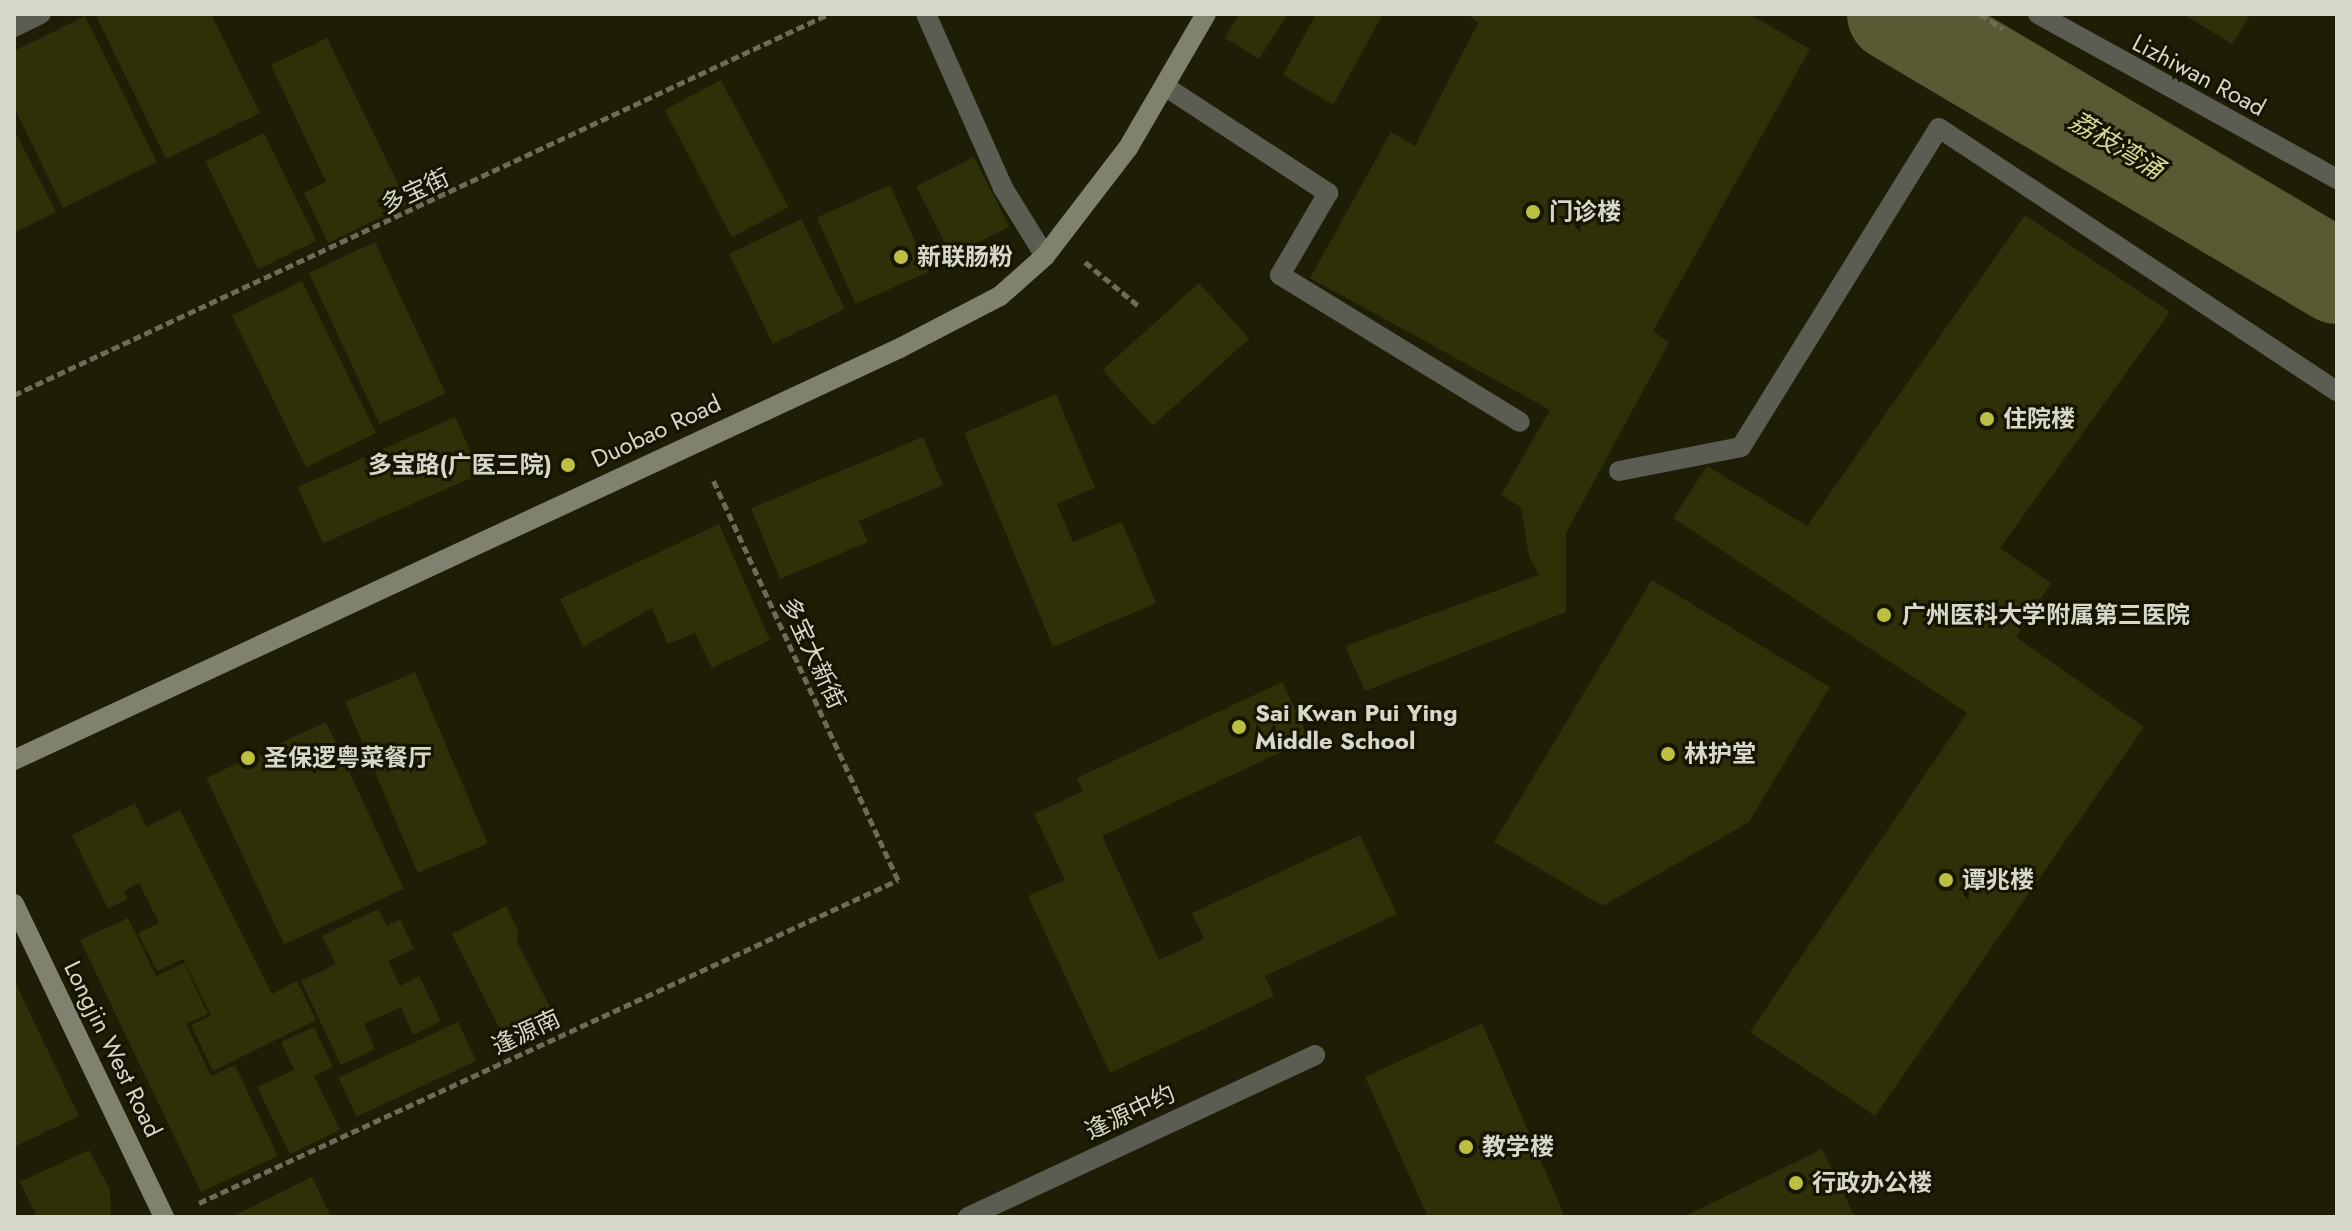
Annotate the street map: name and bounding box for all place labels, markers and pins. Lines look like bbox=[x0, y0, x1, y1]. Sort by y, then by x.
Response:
place label: 门诊楼 bbox=[1549, 198, 1621, 226]
marker: 门诊楼 bbox=[1524, 203, 1542, 221]
place label: 新联肠粉 bbox=[917, 243, 1013, 271]
marker: 新联肠粉 bbox=[892, 248, 910, 266]
place label: 住院楼 bbox=[2003, 405, 2075, 433]
marker: 住院楼 bbox=[1978, 410, 1996, 428]
place label: 多宝路(广医三院) bbox=[368, 451, 552, 479]
marker: 多宝路(广医三院) bbox=[559, 456, 577, 474]
place label: 广州医科大学附属第三医院 bbox=[1902, 601, 2190, 629]
marker: 广州医科大学附属第三医院 bbox=[1873, 604, 1895, 626]
place label: Sai Kwan Pui Ying Middle School bbox=[1255, 699, 1458, 755]
marker: Sai Kwan Pui Ying Middle School bbox=[1230, 718, 1248, 736]
place label: 林护堂 bbox=[1684, 740, 1756, 768]
place label: 圣保逻粤菜餐厅 bbox=[264, 744, 432, 772]
marker: 林护堂 bbox=[1659, 745, 1677, 763]
marker: 圣保逻粤菜餐厅 bbox=[239, 749, 257, 767]
place label: 谭兆楼 bbox=[1962, 866, 2034, 894]
marker: 谭兆楼 bbox=[1937, 871, 1955, 889]
place label: 教学楼 bbox=[1482, 1133, 1554, 1161]
marker: 教学楼 bbox=[1457, 1138, 1475, 1156]
place label: 行政办公楼 bbox=[1812, 1169, 1932, 1197]
marker: 行政办公楼 bbox=[1787, 1174, 1805, 1192]

